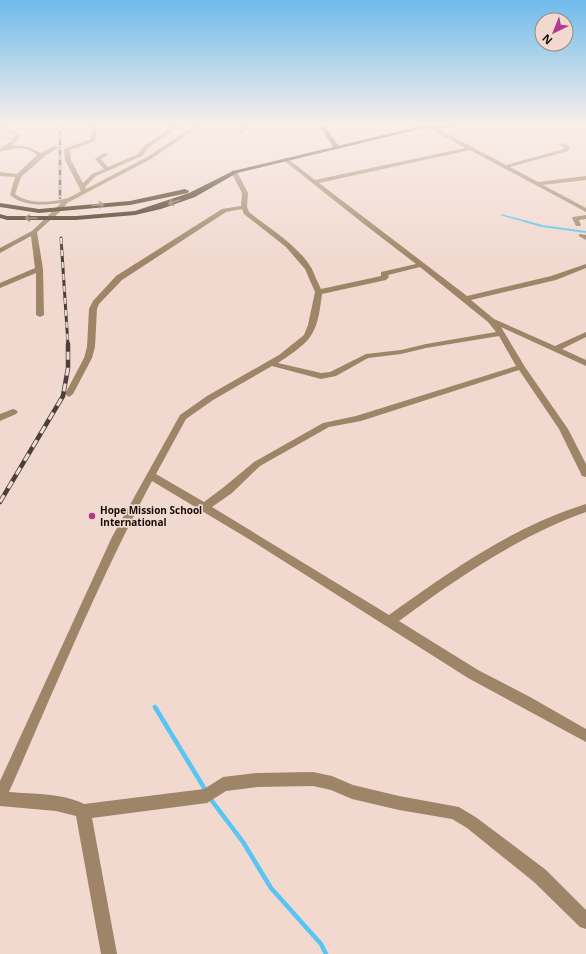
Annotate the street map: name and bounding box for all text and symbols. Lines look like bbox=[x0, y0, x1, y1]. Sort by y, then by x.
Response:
north arrow bbox=[534, 12, 574, 52]
text: N bbox=[538, 31, 555, 48]
one-way arrow bbox=[167, 199, 180, 206]
one-way arrow bbox=[91, 202, 104, 209]
one-way arrow bbox=[25, 214, 38, 222]
place label: Hope Mission School International bbox=[100, 503, 202, 529]
marker: Hope Mission School International bbox=[87, 511, 97, 521]

